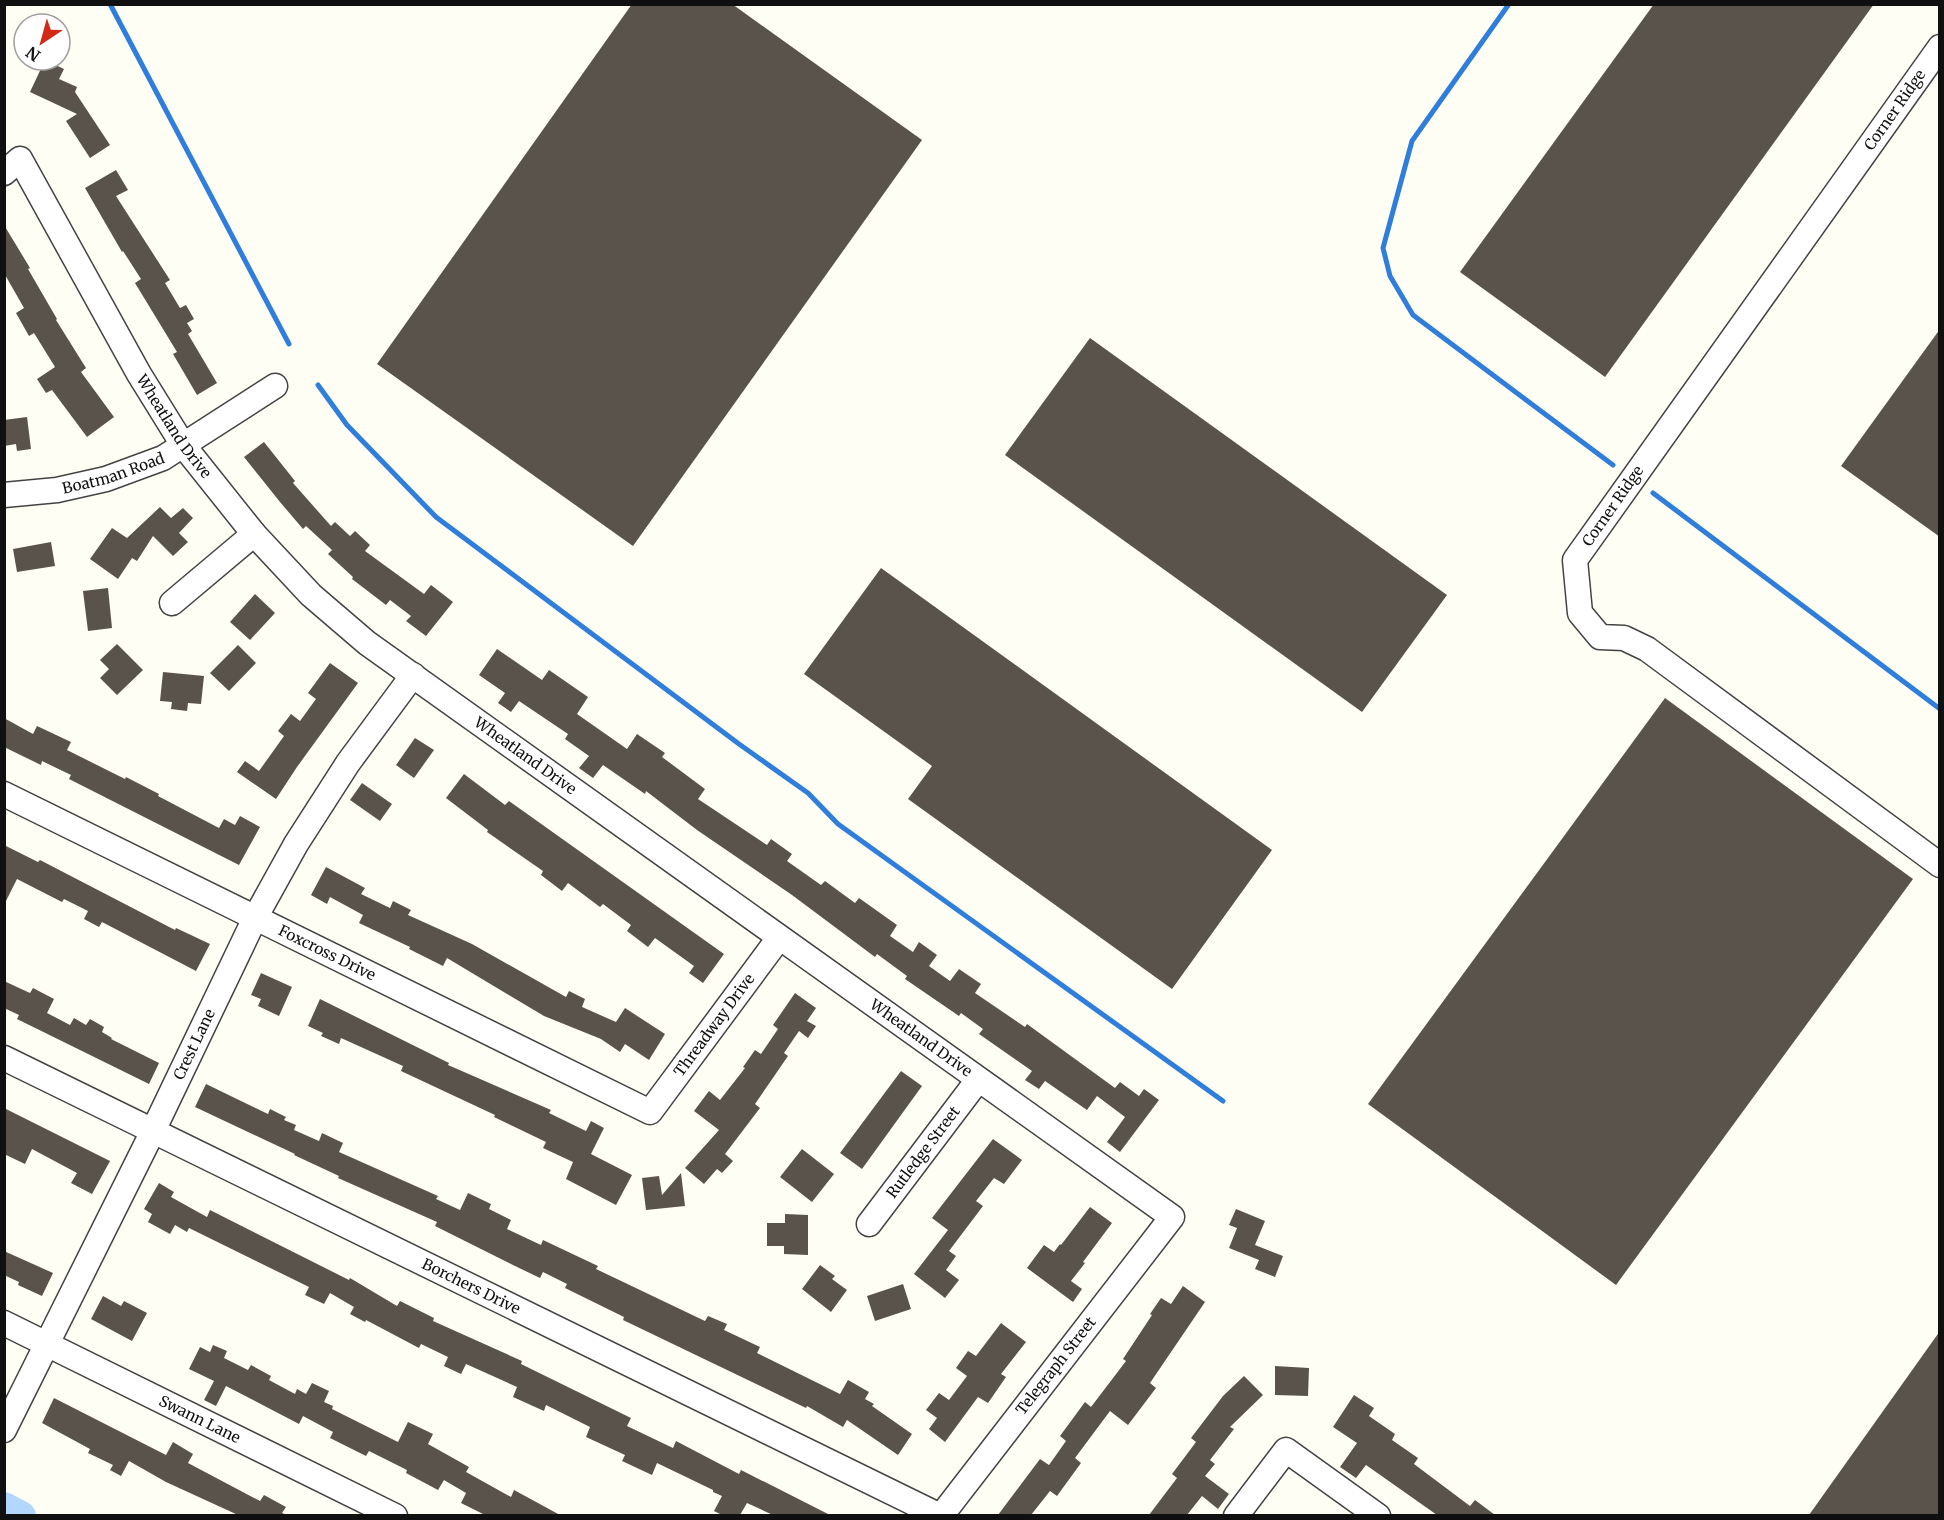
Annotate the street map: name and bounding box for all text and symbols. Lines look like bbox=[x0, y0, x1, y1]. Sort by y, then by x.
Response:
north arrow bbox=[12, 12, 72, 72]
text: N bbox=[22, 42, 44, 66]
street label: Corner Ridge bbox=[1860, 66, 1929, 154]
street label: Wheatland Drive bbox=[132, 370, 216, 482]
street label: Boatman Road bbox=[60, 448, 167, 498]
street label: Corner Ridge bbox=[1578, 462, 1647, 550]
street label: Wheatland Drive bbox=[470, 712, 580, 798]
street label: Foxcross Drive bbox=[276, 921, 379, 984]
street label: Threadway Drive bbox=[670, 970, 758, 1080]
street label: Wheatland Drive bbox=[866, 994, 976, 1081]
street label: Crest Lane bbox=[169, 1006, 219, 1083]
street label: Rutledge Street bbox=[882, 1102, 964, 1202]
street label: Borchers Drive bbox=[419, 1254, 524, 1318]
street label: Telegraph Street bbox=[1011, 1313, 1100, 1419]
street label: Swann Lane bbox=[156, 1391, 244, 1447]

